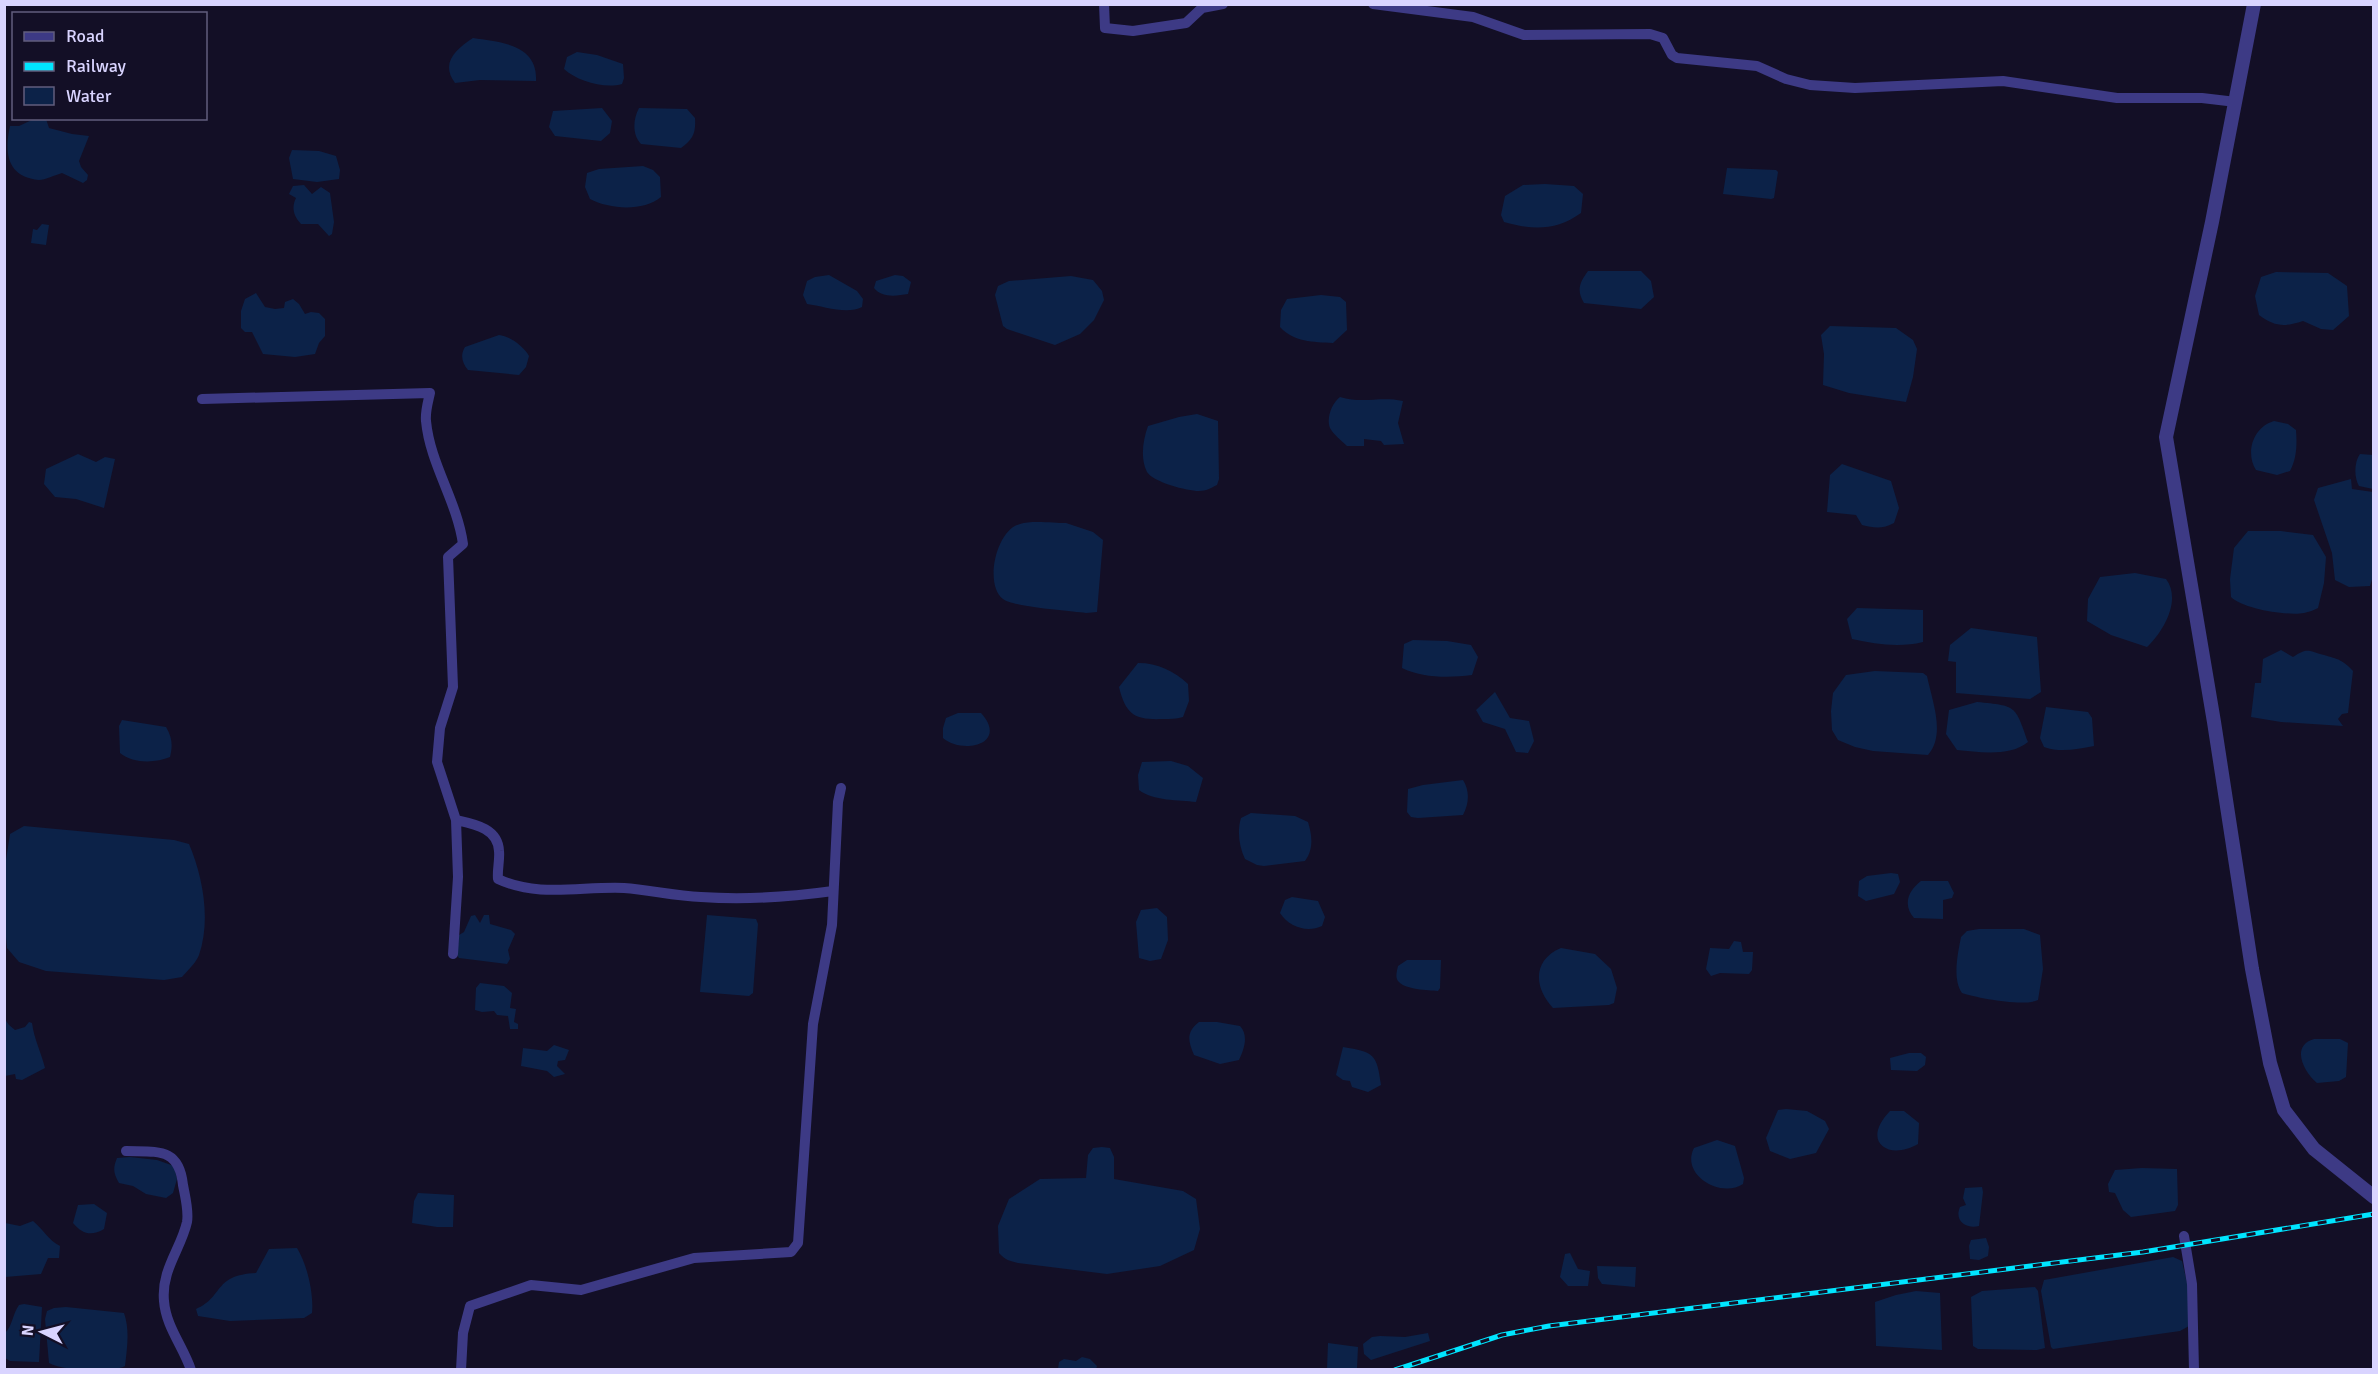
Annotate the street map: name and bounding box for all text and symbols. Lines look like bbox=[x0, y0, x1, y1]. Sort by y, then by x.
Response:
legend bbox=[12, 12, 207, 120]
text: Road bbox=[66, 25, 105, 47]
text: Railway bbox=[66, 55, 127, 77]
text: Water bbox=[66, 85, 112, 107]
north arrow bbox=[12, 1302, 72, 1362]
text: N bbox=[18, 1324, 39, 1337]

